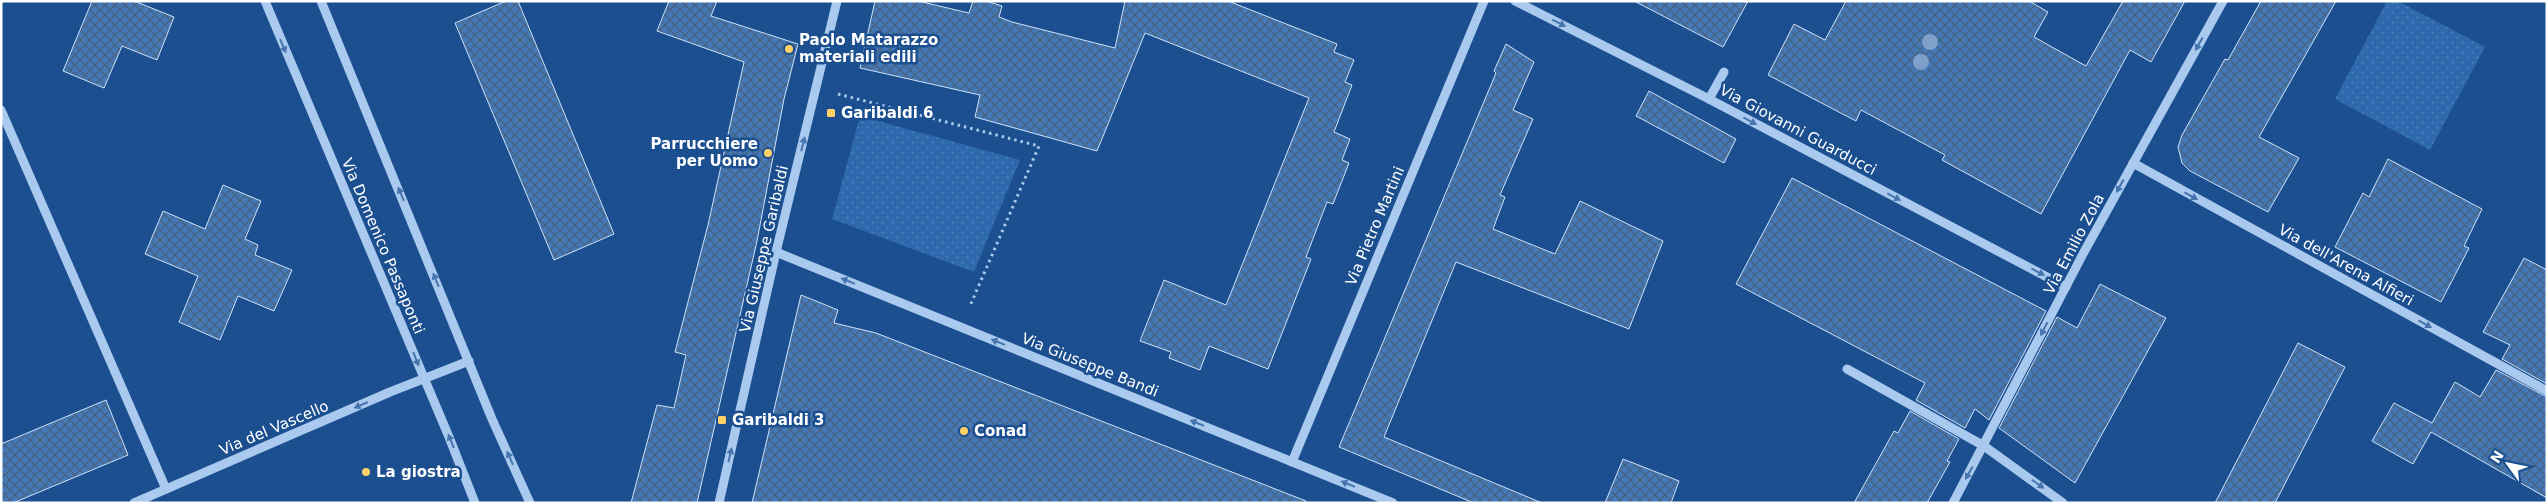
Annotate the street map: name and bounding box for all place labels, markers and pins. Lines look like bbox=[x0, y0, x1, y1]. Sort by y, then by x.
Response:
place label: Paolo Matarazzo materiali edili bbox=[799, 31, 938, 66]
marker: Paolo Matarazzo materiali edili bbox=[783, 43, 795, 55]
place label: Garibaldi 6 bbox=[841, 104, 934, 122]
marker: Garibaldi 6 bbox=[825, 107, 837, 119]
place label: Parrucchiere per Uomo bbox=[650, 135, 758, 170]
marker: Parrucchiere per Uomo bbox=[762, 147, 774, 159]
place label: Garibaldi 3 bbox=[732, 411, 825, 429]
marker: Garibaldi 3 bbox=[716, 414, 728, 426]
place label: Conad bbox=[974, 422, 1027, 440]
marker: Conad bbox=[958, 425, 970, 437]
place label: La giostra bbox=[376, 463, 461, 481]
marker: La giostra bbox=[360, 466, 372, 478]

